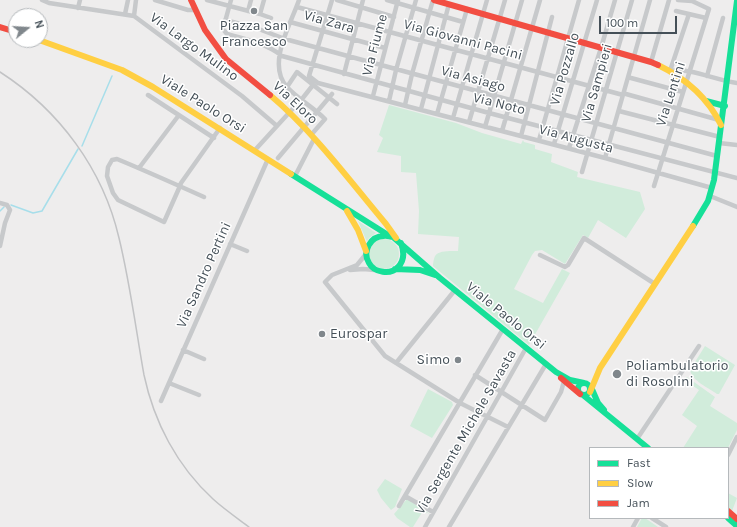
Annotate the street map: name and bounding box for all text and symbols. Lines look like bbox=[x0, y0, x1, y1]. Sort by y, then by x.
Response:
marker: Piazza San Francesco bbox=[249, 6, 259, 16]
street label: Via Zara bbox=[302, 7, 356, 37]
north arrow bbox=[8, 8, 48, 48]
scale bar bbox=[601, 8, 679, 34]
street label: Via Largo Mulino bbox=[146, 9, 242, 85]
street label: Via Fiume bbox=[359, 12, 391, 78]
street label: Via Giovanni Pacini bbox=[402, 16, 524, 64]
text: 100 m bbox=[606, 16, 638, 30]
place label: Piazza San Francesco bbox=[220, 18, 288, 50]
text: N bbox=[32, 19, 46, 30]
street label: Via Pozzallo bbox=[547, 31, 583, 107]
street label: Via Sampieri bbox=[578, 42, 616, 124]
street label: Via Lentini bbox=[653, 59, 689, 129]
street label: Via Asiago bbox=[439, 62, 507, 96]
street label: Viale Paolo Orsi bbox=[157, 71, 249, 137]
street label: Via Eloro bbox=[269, 78, 321, 128]
street label: Via Noto bbox=[471, 89, 527, 119]
street label: Via Augusta bbox=[537, 121, 615, 157]
street label: Via Sandro Pertini bbox=[173, 219, 235, 331]
street label: Viale Paolo Orsi bbox=[463, 279, 549, 353]
place label: Eurospar bbox=[330, 326, 387, 342]
marker: Eurospar bbox=[317, 329, 327, 339]
street label: Via Sergente Michele Savasta bbox=[412, 347, 520, 517]
place label: Simo bbox=[417, 352, 450, 368]
marker: Simo bbox=[453, 355, 463, 365]
place label: Poliambulatorio di Rosolini bbox=[626, 358, 728, 390]
marker: Poliambulatorio di Rosolini bbox=[611, 368, 623, 380]
legend bbox=[589, 447, 729, 519]
text: Fast bbox=[627, 456, 650, 470]
text: Slow bbox=[627, 476, 653, 490]
text: Jam bbox=[627, 496, 650, 510]

